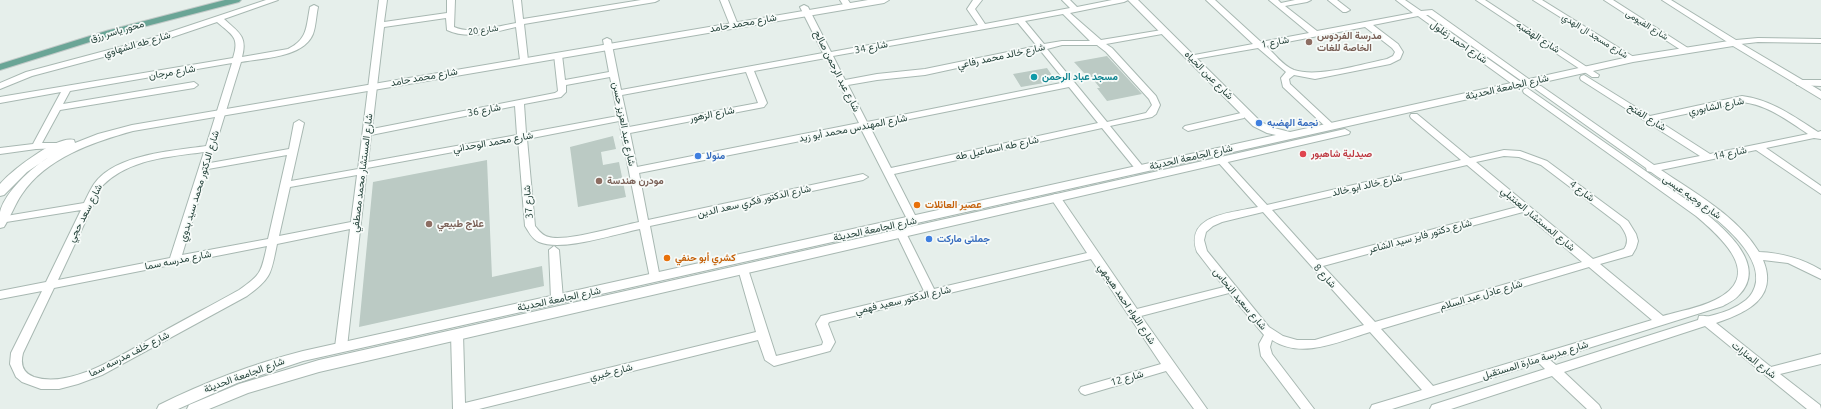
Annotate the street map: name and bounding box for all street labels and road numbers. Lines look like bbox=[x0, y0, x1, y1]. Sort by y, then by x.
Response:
street label: شارع الفيومى bbox=[1624, 8, 1670, 42]
street label: شارع محمد حامد bbox=[709, 11, 777, 35]
street label: شارع مسجد ال الهدي bbox=[1560, 11, 1630, 61]
street label: محور ياسر رزق bbox=[89, 18, 145, 44]
street label: شارع احمد زغلول bbox=[1428, 18, 1490, 66]
street label: شارع الهضبه bbox=[1514, 18, 1562, 56]
street label: شارع 20 bbox=[467, 23, 499, 37]
street label: شارع عبد الرحمن صالح bbox=[811, 28, 863, 114]
street label: شارع طه الشهاوي bbox=[102, 29, 172, 59]
street label: شارع 1 bbox=[1260, 33, 1290, 51]
street label: شارع 34 bbox=[853, 38, 889, 56]
street label: شارع خالد محمد رفاعي bbox=[956, 41, 1046, 71]
street label: شارع عين الحياه bbox=[1182, 48, 1236, 102]
street label: شارع مرجان bbox=[148, 62, 196, 82]
street label: شارع محمد حامد bbox=[390, 65, 458, 89]
street label: شارع الجامعة الحديثة bbox=[1464, 72, 1550, 102]
street label: شارع عبد العزيز حسن bbox=[610, 81, 638, 167]
street label: شارع الشابوري bbox=[1687, 95, 1745, 117]
street label: شارع 36 bbox=[466, 101, 502, 119]
street label: شارع الفتح bbox=[1626, 101, 1668, 133]
street label: شارع الزهور bbox=[689, 104, 735, 124]
street label: شارع المهندس محمد أبو زيد bbox=[798, 112, 908, 144]
street label: شارع المستشار محمد مصطفي bbox=[349, 113, 375, 233]
street label: شارع الدكتور محمد سيد بدوي bbox=[176, 129, 222, 243]
street label: شارع محمد الوحداني bbox=[452, 129, 534, 155]
street label: شارع طه اسماعيل طه bbox=[954, 133, 1040, 163]
street label: شارع الجامعة الحديثة bbox=[1148, 142, 1234, 172]
street label: شارع 14 bbox=[1712, 144, 1748, 162]
street label: شارع خالد ابو خالد bbox=[1331, 171, 1403, 199]
street label: شارع وجيه عيسى bbox=[1661, 172, 1723, 222]
street label: شارع 4 bbox=[1567, 178, 1597, 204]
street label: شارع سعد حجي bbox=[65, 182, 105, 244]
street label: شارع الدكتور فكري سعد الدين bbox=[696, 182, 812, 220]
street label: شارع المستشار العنتبلي bbox=[1498, 184, 1578, 254]
street label: شارع 37 bbox=[521, 185, 535, 219]
street label: شارع الجامعة الحديثة bbox=[832, 214, 918, 244]
street label: شارع دكتور فايز سيد الشاعر bbox=[1367, 216, 1473, 256]
street label: شارع مدرسه سما bbox=[144, 248, 212, 272]
street label: شارع اللواء احمد هيمهي bbox=[1096, 262, 1158, 346]
street label: شارع 8 bbox=[1311, 262, 1339, 290]
street label: شارع سعيد النحاس bbox=[1211, 266, 1269, 332]
street label: شارع عادل عبد السلام bbox=[1438, 277, 1524, 313]
street label: شارع الدكتور سعيد فهمي bbox=[854, 283, 952, 317]
street label: شارع الجامعة الحديثة bbox=[516, 284, 602, 314]
street label: شارع خلف مدرسه سما bbox=[87, 329, 171, 379]
street label: شارع مدرسة منارة المستقبل bbox=[1481, 338, 1589, 382]
street label: شارع المنارات bbox=[1729, 339, 1779, 381]
street label: شارع الجامعة الحديثة bbox=[202, 355, 286, 395]
street label: شارع خيري bbox=[588, 361, 634, 383]
street label: شارع 12 bbox=[1109, 368, 1145, 388]

